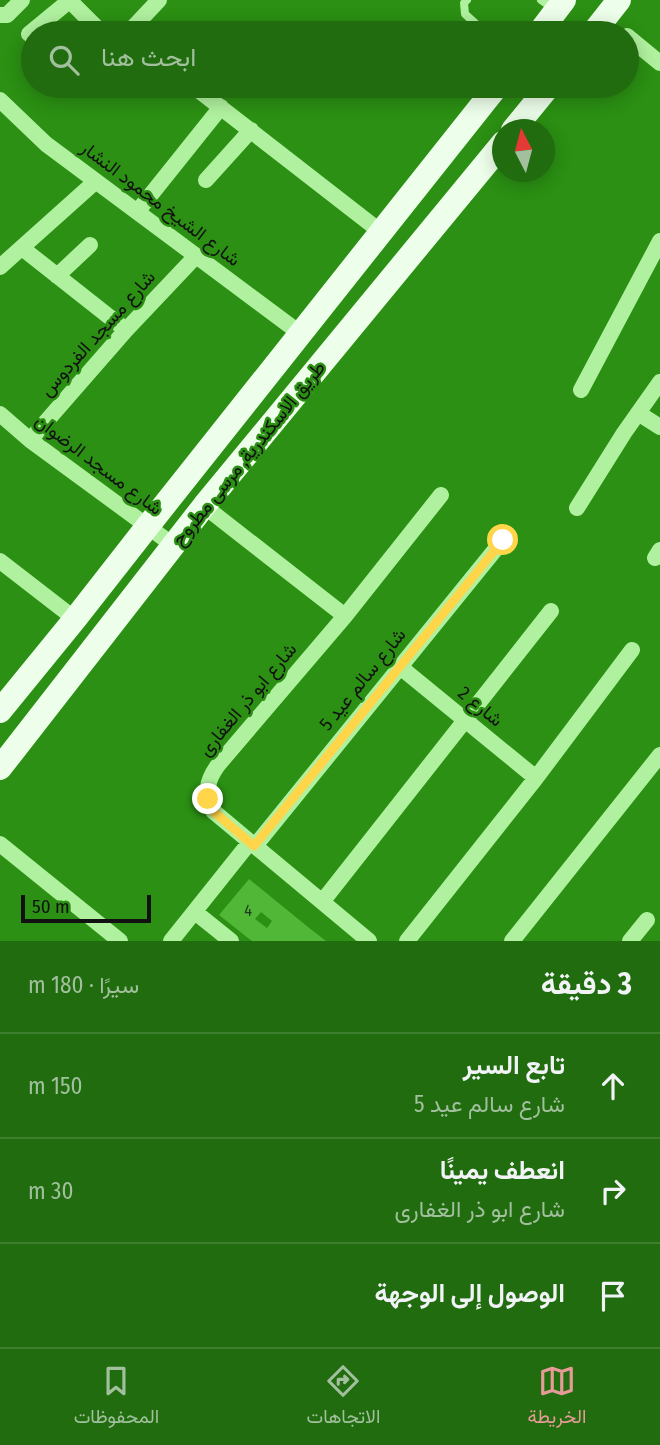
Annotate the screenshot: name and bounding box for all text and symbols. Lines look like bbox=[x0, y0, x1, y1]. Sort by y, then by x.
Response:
search box bbox=[21, 21, 639, 98]
icon: search bbox=[45, 41, 83, 79]
text: ابحث هنا bbox=[101, 42, 196, 73]
north arrow bbox=[492, 119, 555, 182]
street label: شارع الشيخ محمود النشار bbox=[74, 135, 245, 273]
street label: شارع مسجد الفردوس bbox=[35, 266, 161, 402]
street label: طريق الاسكندرية, مرسى مطروح bbox=[167, 356, 331, 551]
street label: شارع مسجد الرضوان bbox=[30, 409, 167, 521]
route start bbox=[487, 524, 518, 555]
street label: شارع سالم عيد 5 bbox=[314, 624, 411, 736]
street label: شارع ابو ذر الغفارى bbox=[193, 638, 302, 761]
street label: شارع 2 bbox=[453, 681, 508, 732]
route end bbox=[192, 783, 223, 814]
scale bar bbox=[21, 892, 150, 924]
text: 50 m bbox=[32, 895, 70, 918]
house number: 4 bbox=[244, 901, 252, 920]
text: 3 دقيقة bbox=[541, 966, 632, 1002]
text: سيرًا · 180 m bbox=[28, 971, 139, 999]
text: تابع السير bbox=[463, 1050, 565, 1081]
icon: ahead bbox=[594, 1067, 632, 1105]
text: 150 m bbox=[28, 1072, 83, 1100]
text: شارع سالم عيد 5 bbox=[414, 1090, 565, 1118]
text: انعطف يمينًا bbox=[440, 1155, 565, 1186]
icon: right bbox=[594, 1172, 632, 1210]
text: 30 m bbox=[28, 1177, 73, 1205]
text: شارع ابو ذر الغفارى bbox=[395, 1195, 565, 1223]
icon: arrive bbox=[594, 1277, 632, 1315]
text: الوصول إلى الوجهة bbox=[374, 1278, 565, 1309]
tab: المحفوظات bbox=[74, 1362, 159, 1433]
tab: الاتجاهات bbox=[307, 1362, 380, 1433]
tab: الخريطة bbox=[528, 1362, 586, 1433]

